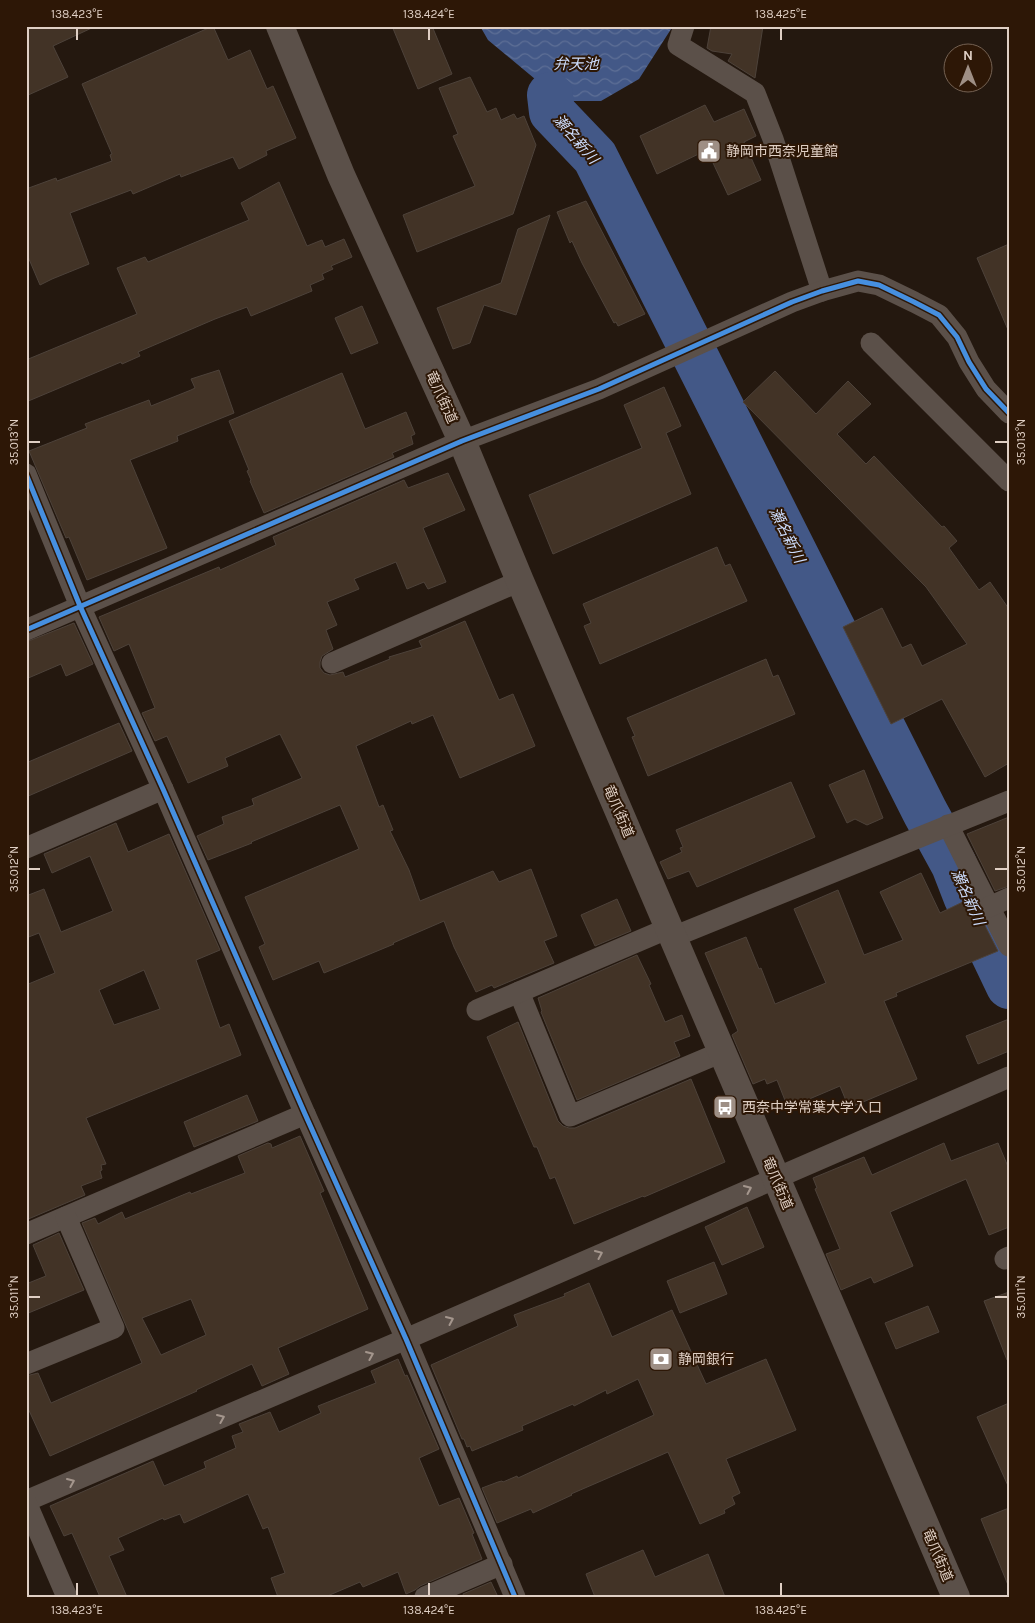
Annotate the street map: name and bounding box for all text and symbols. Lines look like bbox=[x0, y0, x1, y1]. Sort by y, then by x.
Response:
text: 138.423°E bbox=[51, 7, 103, 21]
text: 138.424°E bbox=[403, 7, 455, 21]
text: 138.425°E bbox=[755, 7, 807, 21]
north arrow bbox=[942, 42, 992, 92]
text: N bbox=[963, 47, 973, 64]
water label: 弁天池 bbox=[553, 55, 600, 73]
water label: 瀬名新川 bbox=[550, 110, 604, 169]
public building icon: 静岡市西奈児童館 bbox=[696, 138, 722, 164]
place label: 静岡市西奈児童館 bbox=[726, 143, 838, 160]
street label: 竜爪街道 bbox=[422, 368, 461, 426]
text: 35.013°N bbox=[7, 419, 21, 465]
text: 35.013°N bbox=[1014, 419, 1028, 465]
water label: 瀬名新川 bbox=[765, 504, 810, 568]
street label: 竜爪街道 bbox=[600, 782, 637, 840]
text: 35.012°N bbox=[7, 846, 21, 892]
text: 35.012°N bbox=[1014, 846, 1028, 892]
water label: 瀬名新川 bbox=[948, 866, 989, 930]
bus stop icon: 西奈中学常葉大学入口 bbox=[712, 1094, 738, 1120]
place label: 西奈中学常葉大学入口 bbox=[742, 1099, 882, 1116]
street label: 竜爪街道 bbox=[759, 1154, 796, 1212]
one-way arrow bbox=[743, 1185, 752, 1196]
one-way arrow bbox=[594, 1250, 603, 1261]
text: 35.011°N bbox=[7, 1275, 21, 1319]
text: 35.011°N bbox=[1014, 1275, 1028, 1319]
one-way arrow bbox=[445, 1315, 454, 1326]
bank icon: 静岡銀行 bbox=[648, 1346, 674, 1372]
one-way arrow bbox=[365, 1350, 374, 1361]
place label: 静岡銀行 bbox=[678, 1351, 734, 1368]
one-way arrow bbox=[216, 1414, 224, 1424]
one-way arrow bbox=[66, 1478, 75, 1489]
street label: 竜爪街道 bbox=[919, 1526, 956, 1584]
text: 138.423°E bbox=[51, 1603, 103, 1617]
text: 138.424°E bbox=[403, 1603, 455, 1617]
text: 138.425°E bbox=[755, 1603, 807, 1617]

